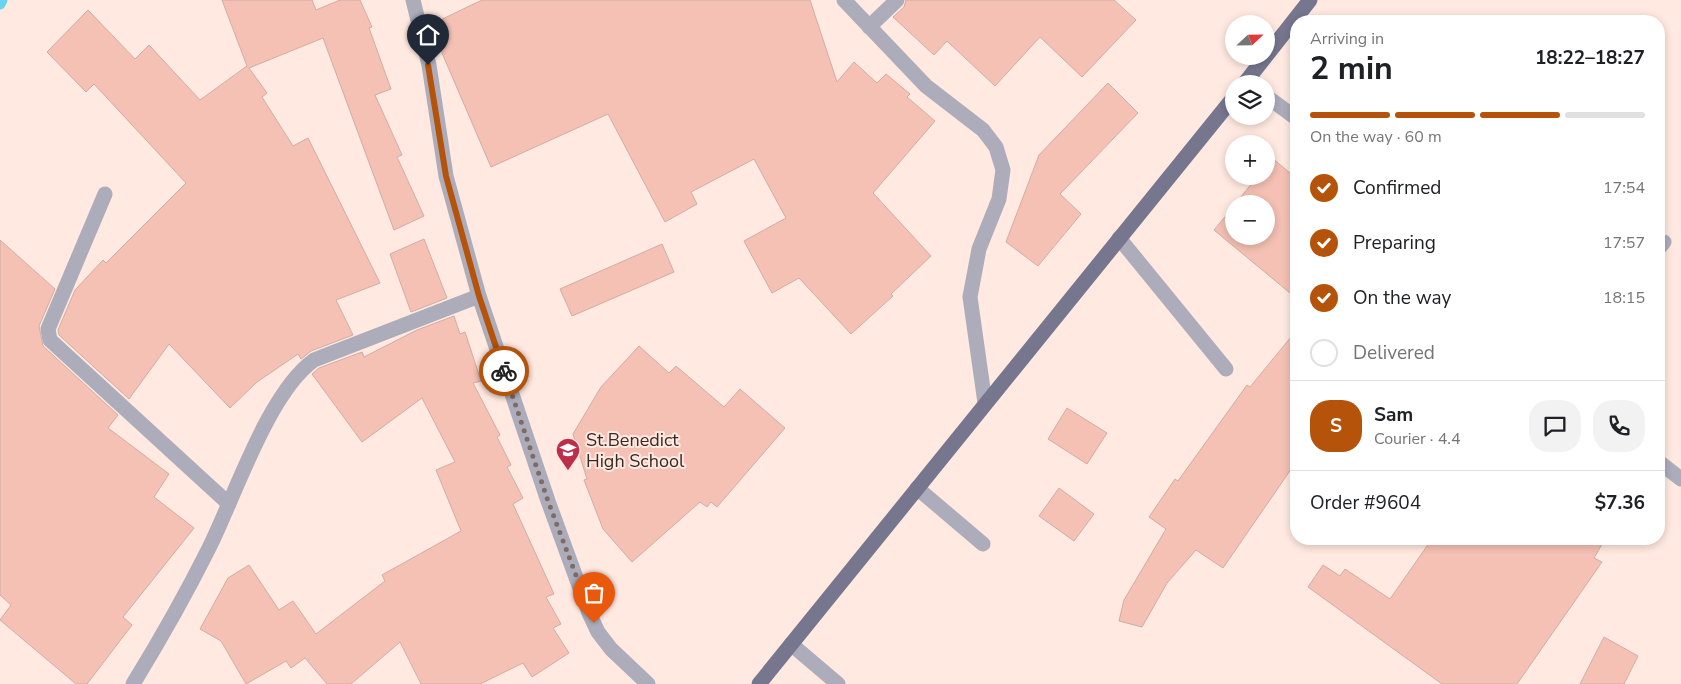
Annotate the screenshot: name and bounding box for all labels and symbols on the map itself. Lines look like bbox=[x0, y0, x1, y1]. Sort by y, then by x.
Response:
pin bbox=[407, 14, 449, 65]
north arrow bbox=[1225, 15, 1275, 65]
courier bbox=[479, 346, 529, 396]
place label: St.Benedict High School bbox=[586, 428, 685, 473]
school or university icon: St.Benedict High School bbox=[555, 437, 581, 471]
pin bbox=[573, 572, 615, 623]

